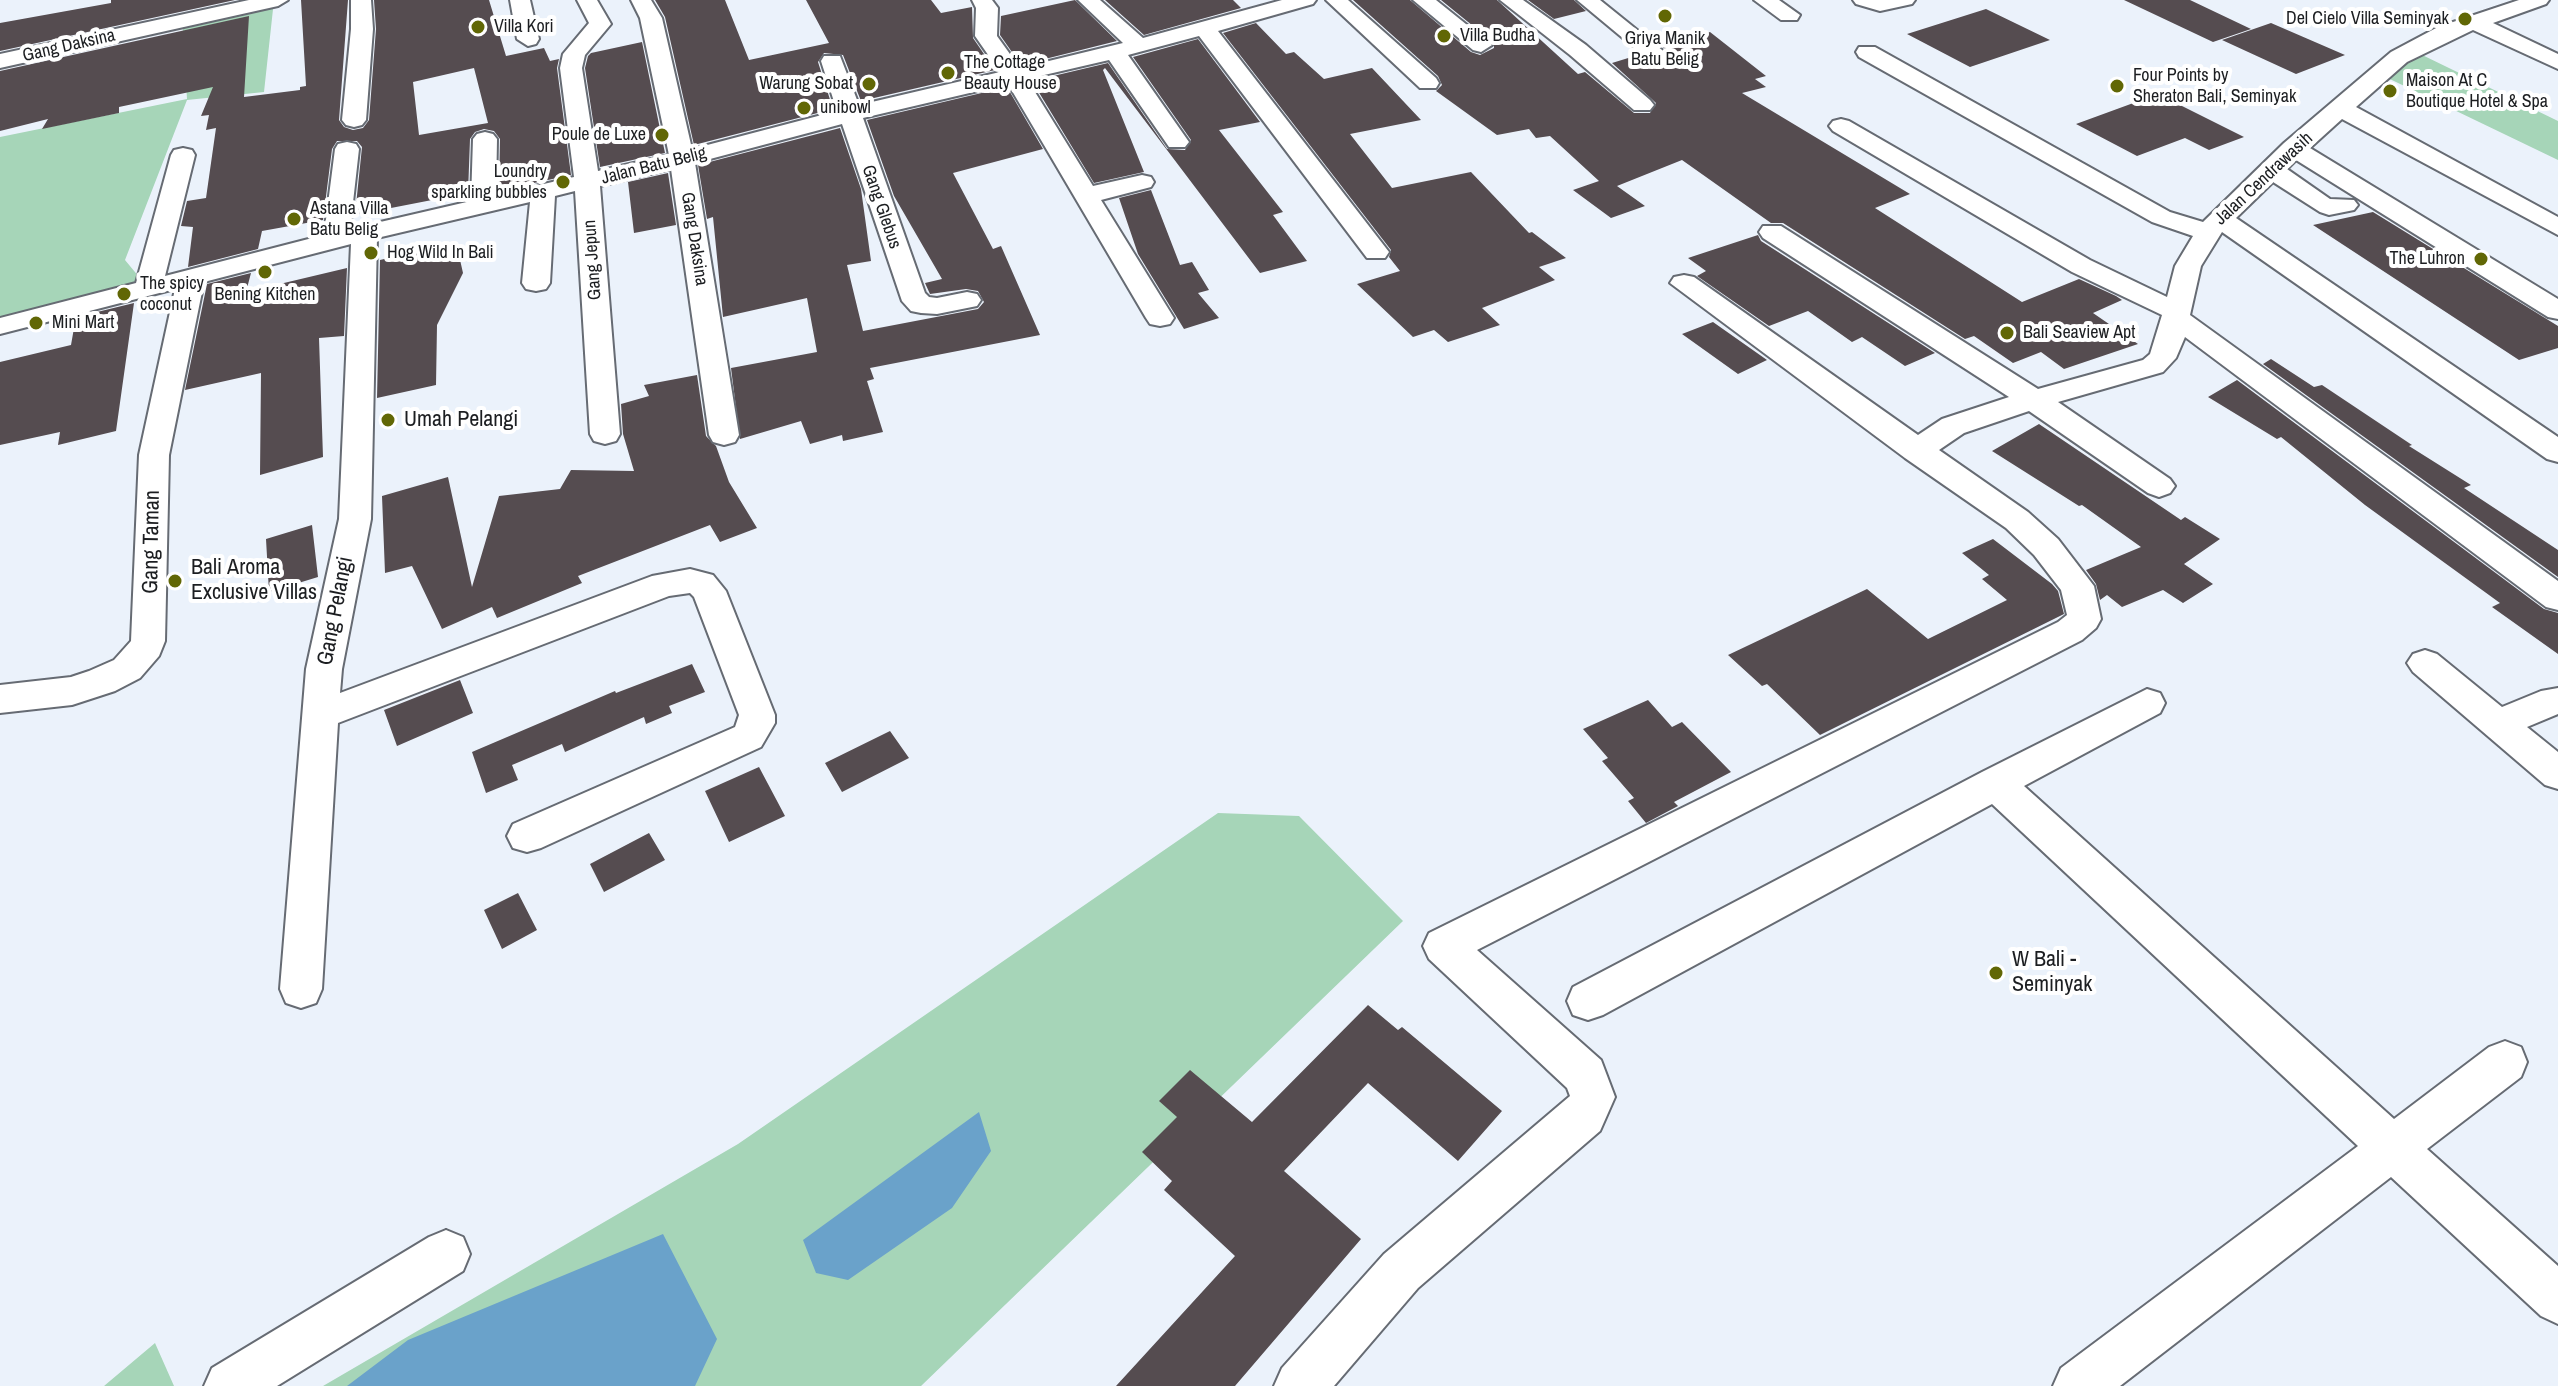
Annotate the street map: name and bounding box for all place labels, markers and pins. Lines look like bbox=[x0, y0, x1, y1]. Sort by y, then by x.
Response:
marker: Griya Manik Batu Belig bbox=[1656, 7, 1674, 25]
place label: Del Cielo Villa Seminyak bbox=[2286, 8, 2449, 30]
marker: Del Cielo Villa Seminyak bbox=[2456, 10, 2474, 28]
place label: Villa Kori bbox=[494, 16, 554, 38]
marker: Villa Kori bbox=[469, 18, 487, 36]
place label: Villa Budha bbox=[1460, 25, 1535, 47]
marker: Villa Budha bbox=[1435, 27, 1453, 45]
place label: Griya Manik Batu Belig bbox=[1625, 28, 1705, 70]
place label: The Cottage Beauty House bbox=[964, 52, 1057, 94]
marker: The Cottage Beauty House bbox=[939, 64, 957, 82]
place label: Four Points by Sheraton Bali, Seminyak bbox=[2133, 65, 2296, 108]
place label: Maison At C Boutique Hotel & Spa bbox=[2406, 70, 2548, 112]
place label: Warung Sobat bbox=[759, 73, 853, 95]
marker: Warung Sobat bbox=[860, 75, 878, 93]
marker: Four Points by Sheraton Bali, Seminyak bbox=[2108, 77, 2126, 95]
marker: Maison At C Boutique Hotel & Spa bbox=[2381, 82, 2399, 100]
place label: unibowl bbox=[820, 97, 871, 119]
marker: unibowl bbox=[795, 99, 813, 117]
place label: Poule de Luxe bbox=[552, 124, 646, 146]
marker: Poule de Luxe bbox=[653, 126, 671, 144]
place label: Loundry sparkling bubbles bbox=[431, 161, 547, 204]
marker: Loundry sparkling bubbles bbox=[554, 173, 572, 191]
place label: Astana Villa Batu Belig bbox=[310, 198, 389, 240]
marker: Astana Villa Batu Belig bbox=[285, 210, 303, 228]
place label: Hog Wild In Bali bbox=[387, 242, 494, 264]
marker: Hog Wild In Bali bbox=[362, 244, 380, 262]
place label: The Luhron bbox=[2390, 248, 2465, 270]
marker: The Luhron bbox=[2472, 250, 2490, 268]
marker: Bening Kitchen bbox=[256, 263, 274, 281]
place label: The spicy coconut bbox=[140, 273, 204, 316]
place label: Bening Kitchen bbox=[215, 284, 315, 306]
marker: The spicy coconut bbox=[115, 285, 133, 303]
place label: Mini Mart bbox=[52, 312, 114, 334]
marker: Mini Mart bbox=[27, 314, 45, 332]
place label: Bali Seaview Apt bbox=[2023, 322, 2135, 344]
marker: Bali Seaview Apt bbox=[1998, 324, 2016, 342]
place label: Umah Pelangi bbox=[404, 407, 518, 433]
marker: Umah Pelangi bbox=[379, 411, 397, 429]
place label: Bali Aroma Exclusive Villas bbox=[191, 555, 317, 606]
marker: Bali Aroma Exclusive Villas bbox=[166, 572, 184, 590]
place label: W Bali - Seminyak bbox=[2012, 947, 2092, 998]
marker: W Bali - Seminyak bbox=[1987, 964, 2005, 982]

